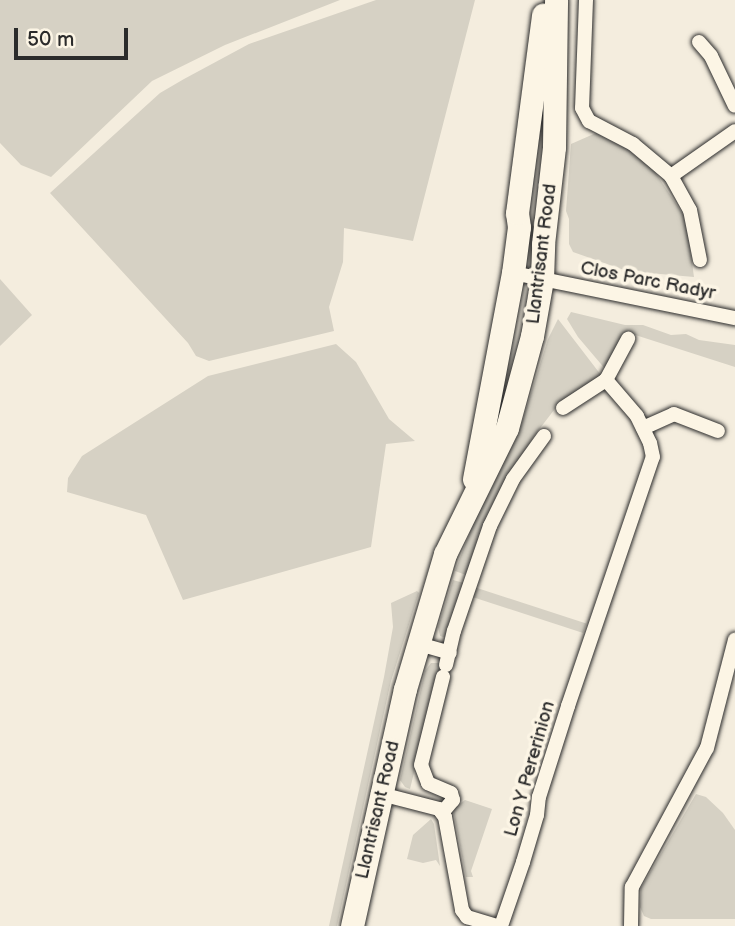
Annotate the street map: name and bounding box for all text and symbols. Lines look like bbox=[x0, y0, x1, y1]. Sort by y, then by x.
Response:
scale bar bbox=[18, 14, 131, 58]
text: 50 m bbox=[27, 27, 74, 52]
street label: Llantrisant Road bbox=[522, 182, 562, 326]
street label: Clos Parc Radyr bbox=[578, 257, 718, 305]
street label: Lon Y Pererinion bbox=[500, 698, 560, 840]
street label: Llantrisant Road bbox=[351, 739, 405, 881]

